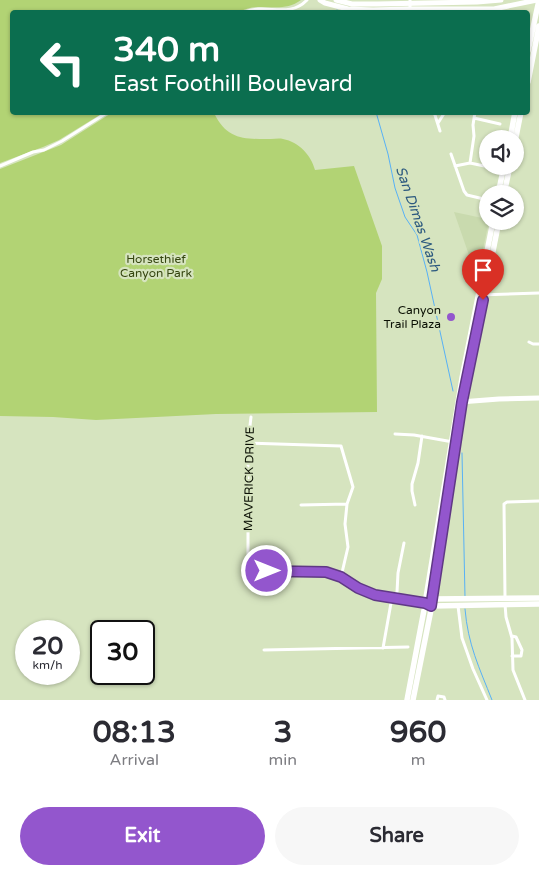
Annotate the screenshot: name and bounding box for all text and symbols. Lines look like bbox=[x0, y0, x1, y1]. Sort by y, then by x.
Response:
text: 340 m bbox=[113, 29, 220, 71]
icon: left bbox=[30, 30, 95, 95]
text: East Foothill Boulevard bbox=[113, 71, 353, 97]
map controls bbox=[479, 130, 524, 230]
button: sound bbox=[479, 130, 524, 175]
water label: San Dimas Wash bbox=[392, 164, 444, 274]
button: layers bbox=[479, 185, 524, 230]
pin bbox=[462, 249, 504, 300]
park label: Horsethief Canyon Park bbox=[120, 252, 192, 280]
icon: arrive bbox=[469, 256, 497, 284]
place label: Canyon Trail Plaza bbox=[384, 303, 441, 331]
marker: Canyon Trail Plaza bbox=[445, 311, 457, 323]
street label: MAVERICK DRIVE bbox=[241, 426, 257, 531]
position arrow bbox=[240, 544, 292, 596]
speed limit sign: 30 bbox=[90, 620, 155, 685]
text: 20 bbox=[32, 631, 63, 661]
text: km/h bbox=[32, 658, 63, 672]
text: 08:13 bbox=[93, 714, 176, 751]
text: 3 bbox=[273, 714, 292, 751]
text: 960 bbox=[390, 714, 446, 751]
text: Arrival bbox=[110, 750, 159, 770]
text: min bbox=[269, 750, 297, 770]
text: m bbox=[411, 750, 425, 770]
button: Exit bbox=[20, 807, 265, 865]
button: Share bbox=[275, 807, 519, 865]

